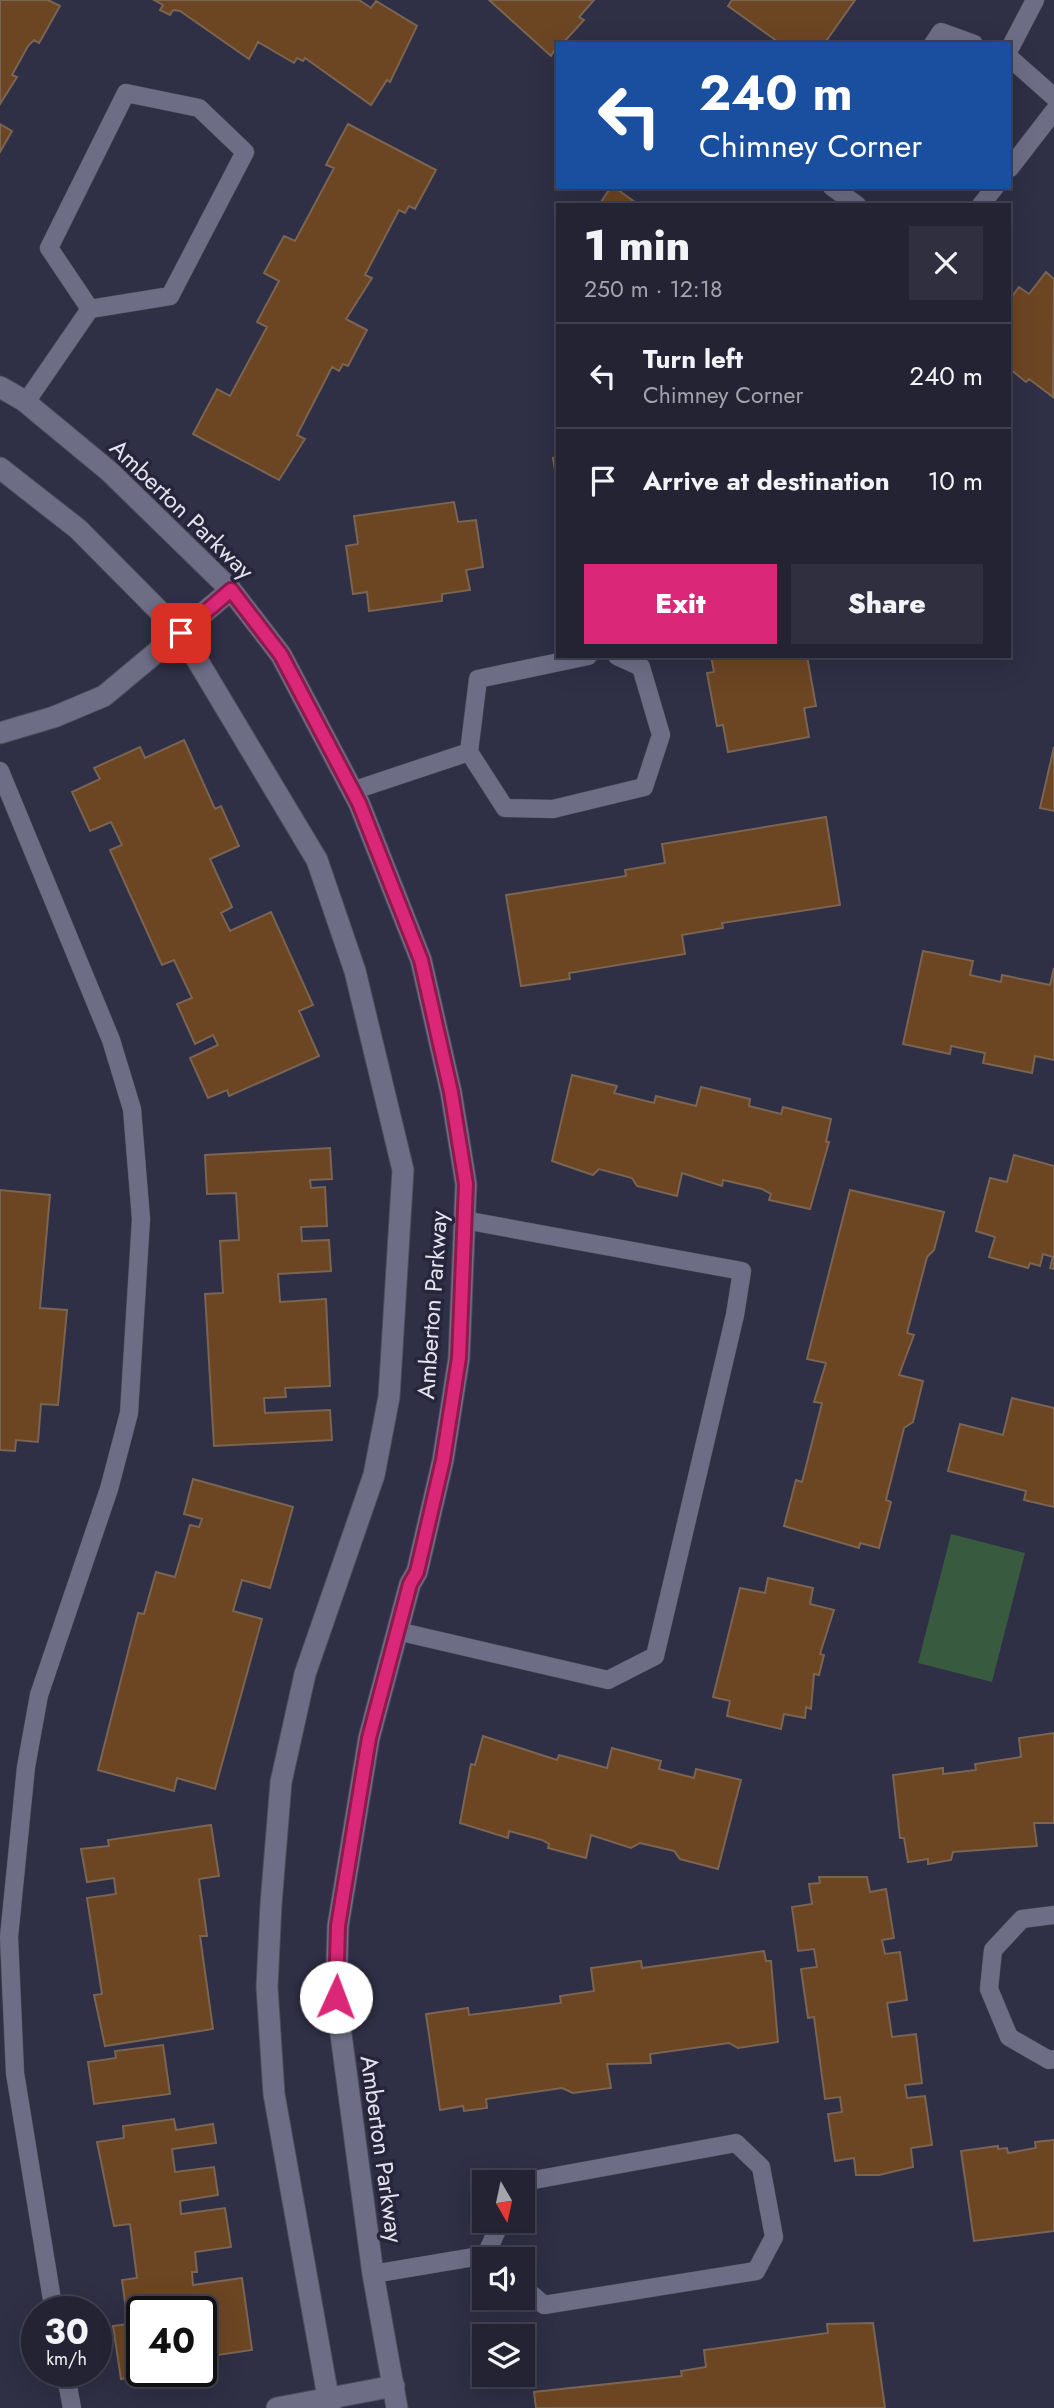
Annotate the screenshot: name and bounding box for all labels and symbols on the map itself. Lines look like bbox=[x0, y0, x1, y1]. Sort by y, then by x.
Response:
street label: Amberton Parkway bbox=[102, 431, 262, 588]
pin bbox=[151, 603, 211, 663]
street label: Amberton Parkway bbox=[408, 1209, 456, 1400]
position arrow bbox=[299, 1960, 373, 2034]
street label: Amberton Parkway bbox=[352, 2053, 413, 2245]
north arrow bbox=[472, 2170, 536, 2233]
speed limit sign: 40 bbox=[126, 2296, 217, 2387]

